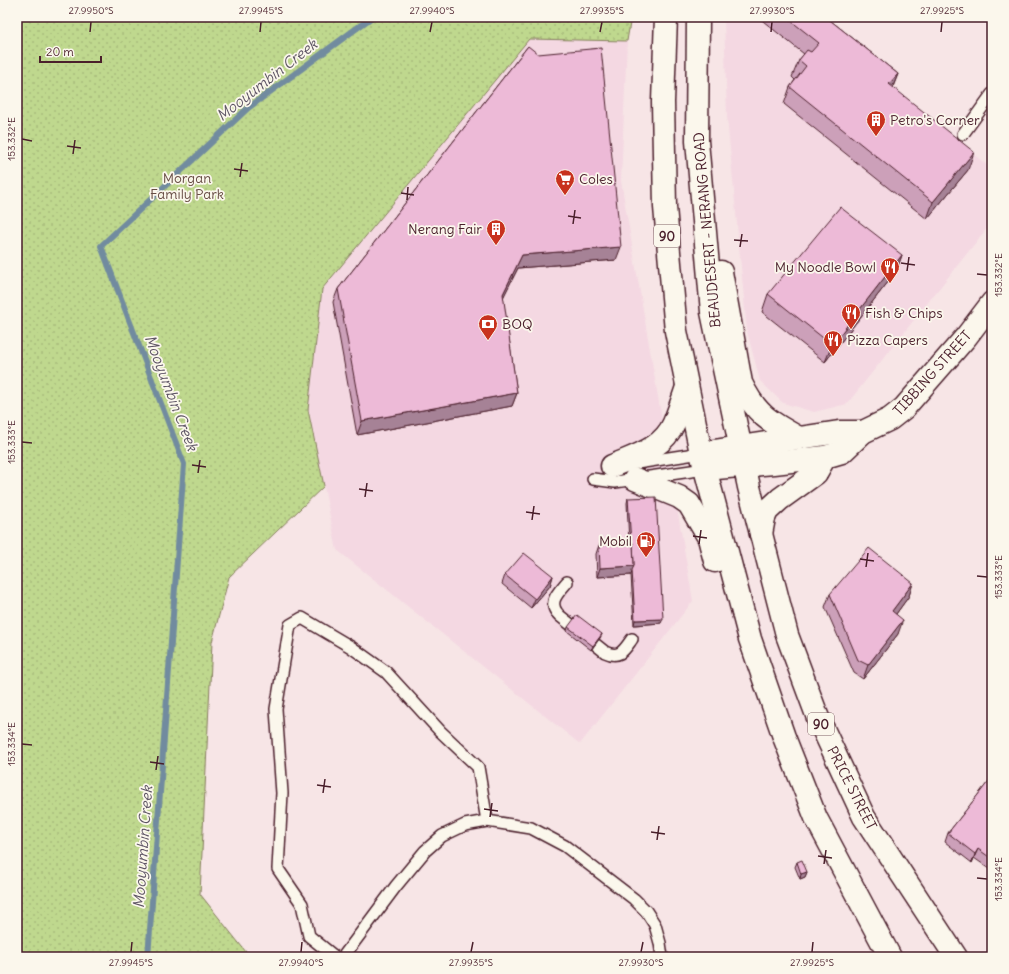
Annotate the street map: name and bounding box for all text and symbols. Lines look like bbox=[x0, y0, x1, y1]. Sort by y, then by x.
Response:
text: 27.9950°S bbox=[68, 4, 114, 17]
text: 27.9945°S bbox=[239, 4, 284, 17]
text: 27.9940°S bbox=[409, 4, 455, 17]
text: 27.9935°S bbox=[580, 4, 625, 17]
text: 27.9930°S bbox=[749, 4, 795, 17]
text: 27.9925°S bbox=[920, 4, 964, 17]
water label: Mooyumbin Creek bbox=[213, 34, 322, 125]
scale bar bbox=[40, 38, 101, 64]
text: 20 m bbox=[46, 44, 74, 59]
building icon: Petro's Corner bbox=[865, 109, 887, 137]
place label: Petro's Corner bbox=[890, 111, 980, 129]
text: 153.332°E bbox=[5, 117, 18, 161]
street label: BEAUDESERT - NERANG ROAD bbox=[689, 131, 725, 328]
supermarket icon: Coles bbox=[554, 168, 576, 196]
park label: Morgan Family Park bbox=[150, 169, 224, 203]
place label: Coles bbox=[579, 170, 613, 188]
building icon: Nerang Fair bbox=[485, 218, 507, 246]
place label: Nerang Fair bbox=[408, 220, 482, 238]
road number: 90 bbox=[654, 225, 680, 247]
text: 153.332°E bbox=[992, 253, 1005, 297]
restaurant icon: My Noodle Bowl bbox=[879, 256, 901, 284]
place label: My Noodle Bowl bbox=[775, 258, 876, 276]
restaurant icon: Fish & Chips bbox=[840, 302, 862, 330]
place label: Fish & Chips bbox=[865, 304, 943, 322]
bank icon: BOQ bbox=[477, 313, 499, 341]
place label: BOQ bbox=[502, 315, 533, 333]
street label: TIBBING STREET bbox=[889, 327, 975, 419]
restaurant icon: Pizza Capers bbox=[822, 329, 844, 357]
place label: Pizza Capers bbox=[847, 331, 928, 349]
water label: Mooyumbin Creek bbox=[141, 332, 203, 455]
text: 153.333°E bbox=[5, 420, 18, 464]
fuel station icon: Mobil bbox=[635, 530, 657, 558]
place label: Mobil bbox=[599, 532, 632, 550]
text: 153.333°E bbox=[992, 555, 1005, 599]
road number: 90 bbox=[808, 713, 834, 735]
text: 153.334°E bbox=[5, 722, 18, 766]
street label: PRICE STREET bbox=[823, 743, 881, 833]
water label: Mooyumbin Creek bbox=[129, 784, 156, 909]
text: 153.334°E bbox=[992, 857, 1005, 901]
text: 27.9945°S bbox=[109, 956, 154, 969]
text: 27.9940°S bbox=[278, 956, 324, 969]
text: 27.9935°S bbox=[449, 956, 494, 969]
text: 27.9930°S bbox=[618, 956, 664, 969]
text: 27.9925°S bbox=[790, 956, 834, 969]

